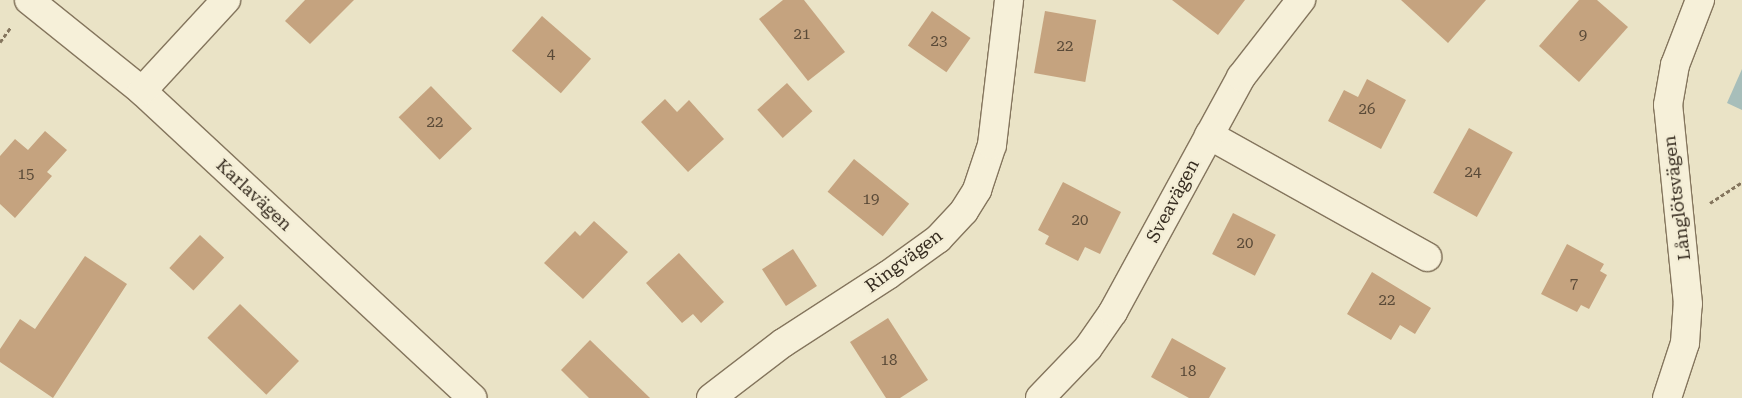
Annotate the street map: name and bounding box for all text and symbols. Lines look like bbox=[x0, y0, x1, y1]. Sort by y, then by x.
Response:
house number: 21 bbox=[794, 26, 810, 44]
house number: 9 bbox=[1579, 27, 1587, 45]
house number: 23 bbox=[931, 33, 947, 51]
house number: 22 bbox=[1057, 38, 1073, 56]
house number: 4 bbox=[547, 46, 555, 64]
house number: 26 bbox=[1359, 101, 1375, 119]
house number: 22 bbox=[427, 114, 443, 132]
street label: Långlötsvägen bbox=[1659, 134, 1695, 262]
street label: Karlavägen bbox=[212, 154, 296, 236]
street label: Sveavägen bbox=[1142, 156, 1204, 246]
house number: 24 bbox=[1465, 164, 1481, 182]
house number: 15 bbox=[18, 166, 34, 184]
house number: 19 bbox=[863, 191, 879, 209]
house number: 20 bbox=[1072, 212, 1088, 230]
street label: Ringvägen bbox=[861, 225, 947, 297]
house number: 20 bbox=[1237, 235, 1253, 253]
house number: 7 bbox=[1570, 275, 1578, 293]
house number: 22 bbox=[1379, 292, 1395, 310]
house number: 18 bbox=[881, 352, 897, 370]
house number: 18 bbox=[1180, 363, 1196, 381]

